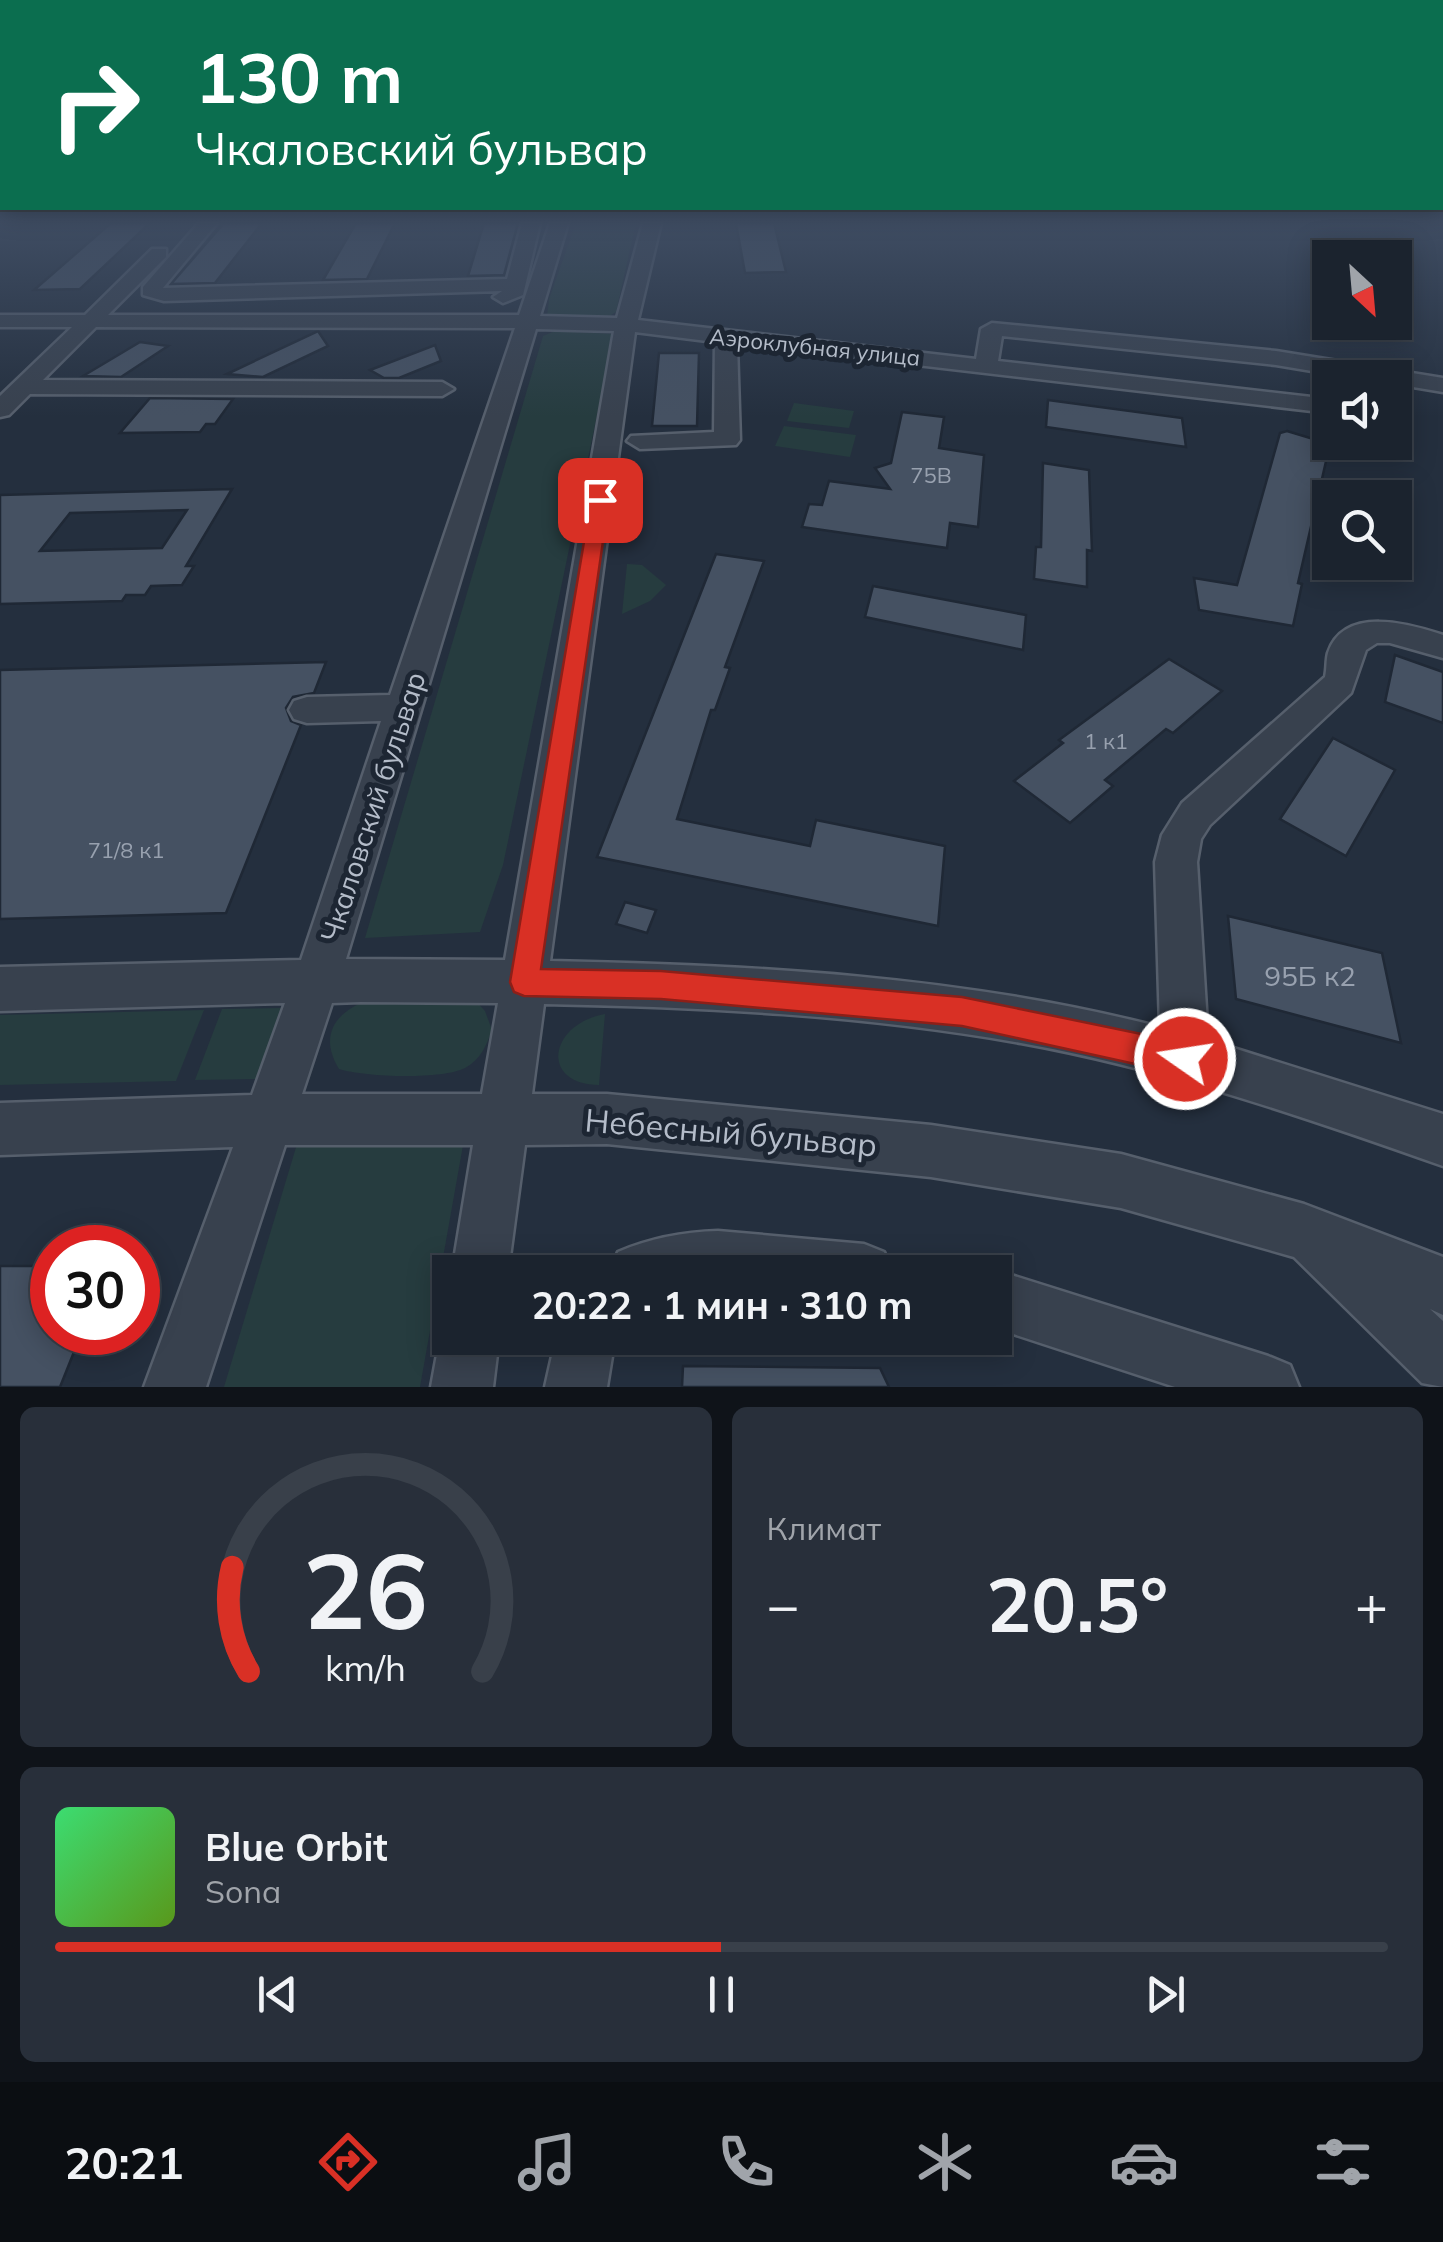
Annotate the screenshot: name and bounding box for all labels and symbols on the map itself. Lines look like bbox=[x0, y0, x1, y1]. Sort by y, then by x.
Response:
north arrow bbox=[1312, 240, 1412, 340]
street label: Аэроклубная улица bbox=[708, 322, 922, 372]
pin bbox=[558, 458, 643, 543]
house number: 75В bbox=[910, 461, 952, 489]
street label: Чкаловский бульвар bbox=[312, 667, 433, 946]
house number: 1 к1 bbox=[1084, 727, 1128, 755]
house number: 71/8 к1 bbox=[88, 836, 164, 864]
house number: 95Б к2 bbox=[1264, 958, 1356, 993]
position arrow bbox=[1133, 1007, 1237, 1111]
street label: Небесный бульвар bbox=[583, 1099, 879, 1165]
speed limit sign: 30 bbox=[30, 1225, 160, 1355]

